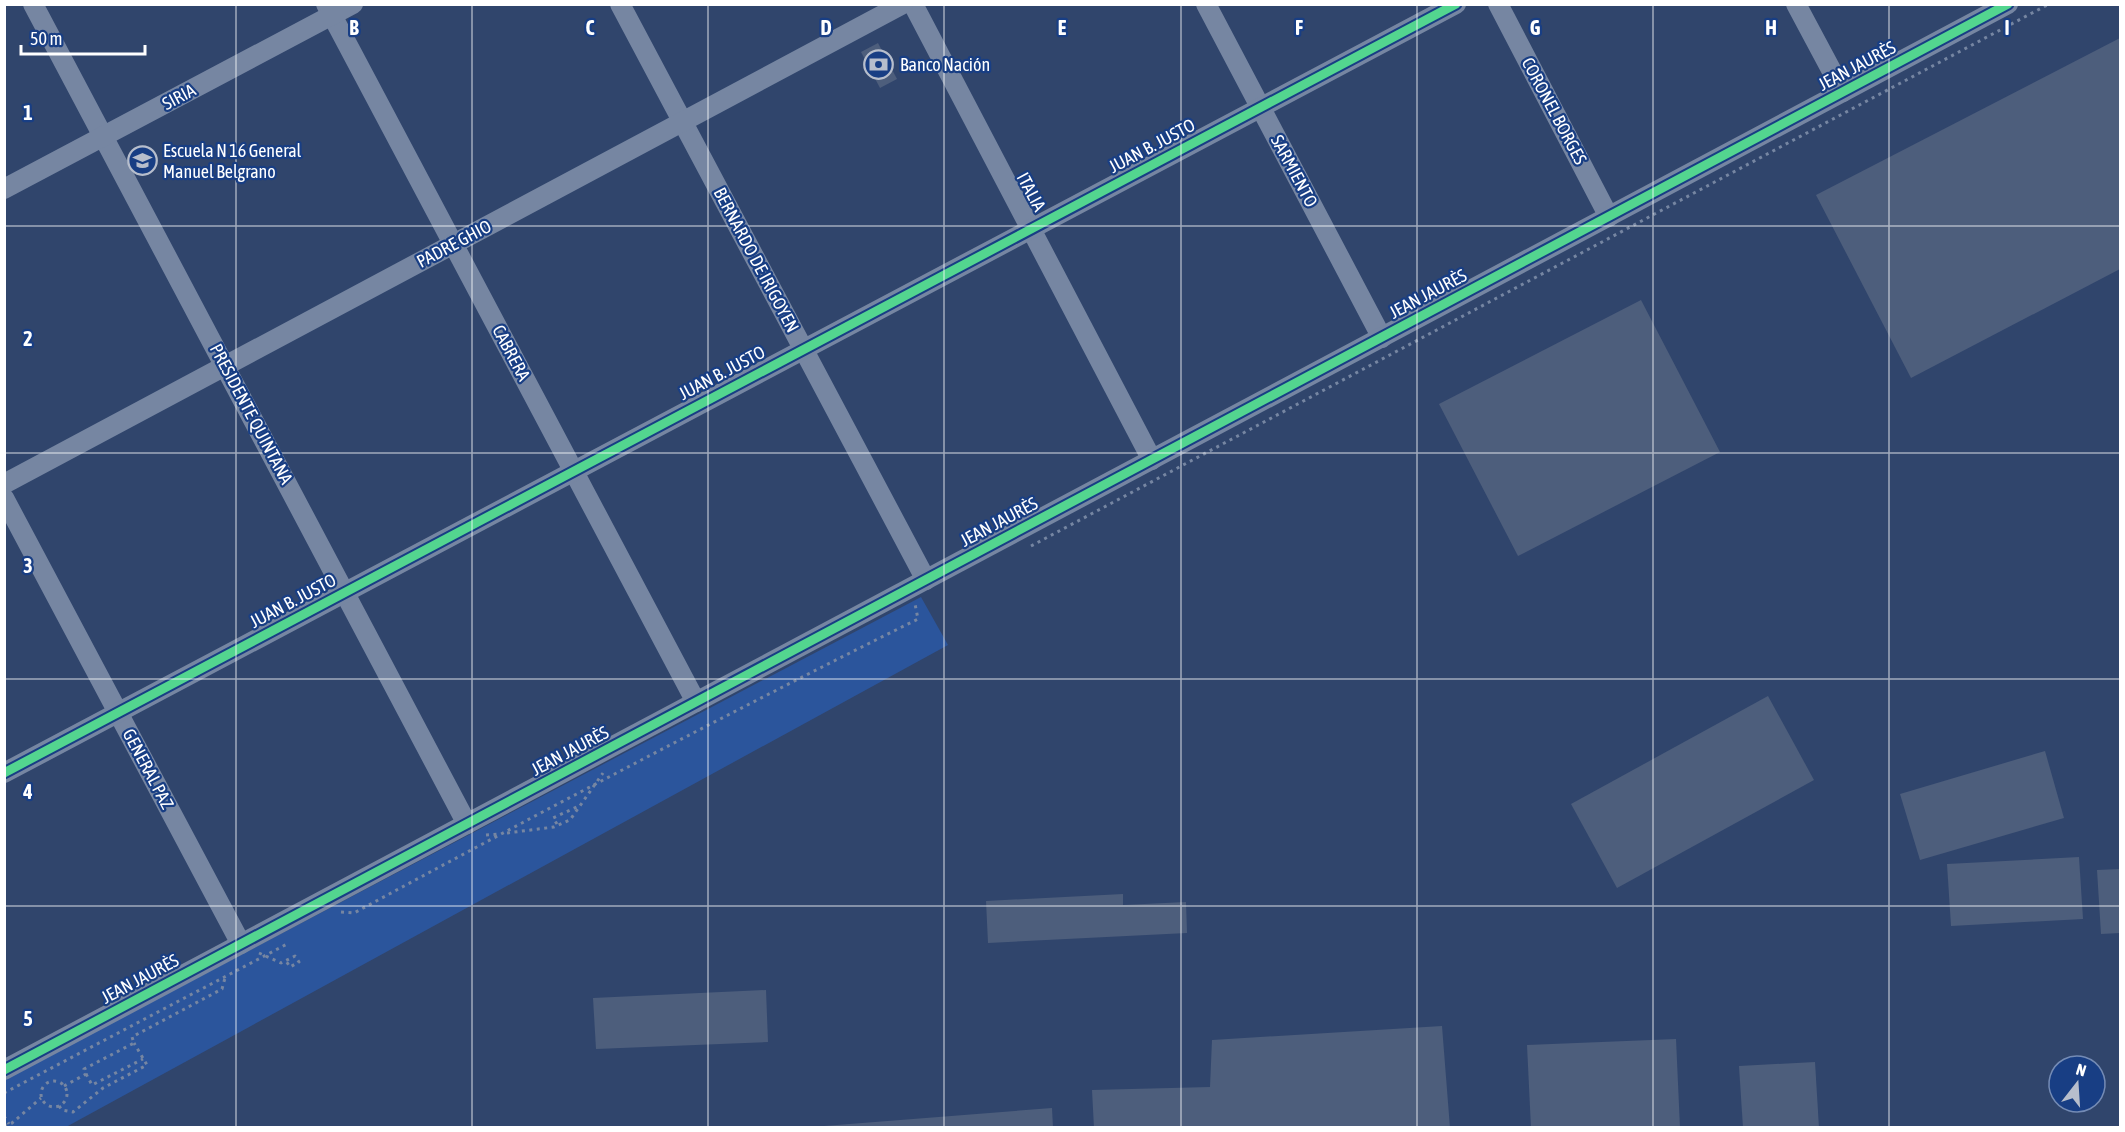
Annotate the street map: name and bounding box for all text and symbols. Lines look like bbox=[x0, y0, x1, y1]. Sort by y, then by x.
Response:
text: B bbox=[349, 16, 359, 39]
text: C bbox=[586, 16, 595, 39]
text: D bbox=[820, 16, 832, 39]
text: E bbox=[1058, 16, 1067, 39]
text: F bbox=[1295, 16, 1303, 39]
text: G bbox=[1530, 16, 1541, 39]
text: H bbox=[1765, 16, 1777, 39]
text: I bbox=[2004, 16, 2010, 39]
scale bar bbox=[21, 18, 146, 56]
text: 50 m bbox=[30, 28, 62, 49]
street label: JEAN JAURÈS bbox=[1814, 36, 1900, 95]
bank icon: Banco Nación bbox=[863, 49, 895, 81]
place label: Banco Nación bbox=[900, 54, 990, 75]
street label: CORONEL BORGES bbox=[1517, 54, 1592, 168]
street label: SIRIA bbox=[159, 79, 199, 114]
text: 1 bbox=[23, 101, 33, 124]
street label: JUAN B. JUSTO bbox=[1105, 114, 1198, 177]
street label: SARMIENTO bbox=[1267, 131, 1322, 210]
place label: Escuela N 16 General Manuel Belgrano bbox=[163, 140, 302, 182]
school or university icon: Escuela N 16 General Manuel Belgrano bbox=[126, 145, 158, 177]
street label: ITALIA bbox=[1013, 169, 1050, 215]
street label: BERNARDO DE IRIGOYEN bbox=[709, 184, 803, 336]
street label: PADRE GHIO bbox=[413, 215, 495, 272]
street label: JEAN JAURÈS bbox=[1385, 264, 1471, 323]
street label: CABRERA bbox=[488, 321, 535, 384]
text: 2 bbox=[23, 327, 33, 350]
street label: PRESIDENTE QUINTANA bbox=[206, 340, 297, 488]
street label: JUAN B. JUSTO bbox=[675, 341, 768, 404]
street label: JEAN JAURÈS bbox=[956, 492, 1042, 551]
text: 3 bbox=[23, 554, 33, 577]
street label: JUAN B. JUSTO bbox=[246, 569, 339, 632]
street label: JEAN JAURÈS bbox=[527, 721, 613, 780]
street label: GENERAL PAZ bbox=[119, 725, 178, 812]
text: 4 bbox=[22, 780, 33, 803]
street label: JEAN JAURÈS bbox=[97, 949, 183, 1008]
text: 5 bbox=[23, 1007, 33, 1030]
north arrow bbox=[2047, 1054, 2107, 1114]
text: N bbox=[2074, 1060, 2089, 1080]

